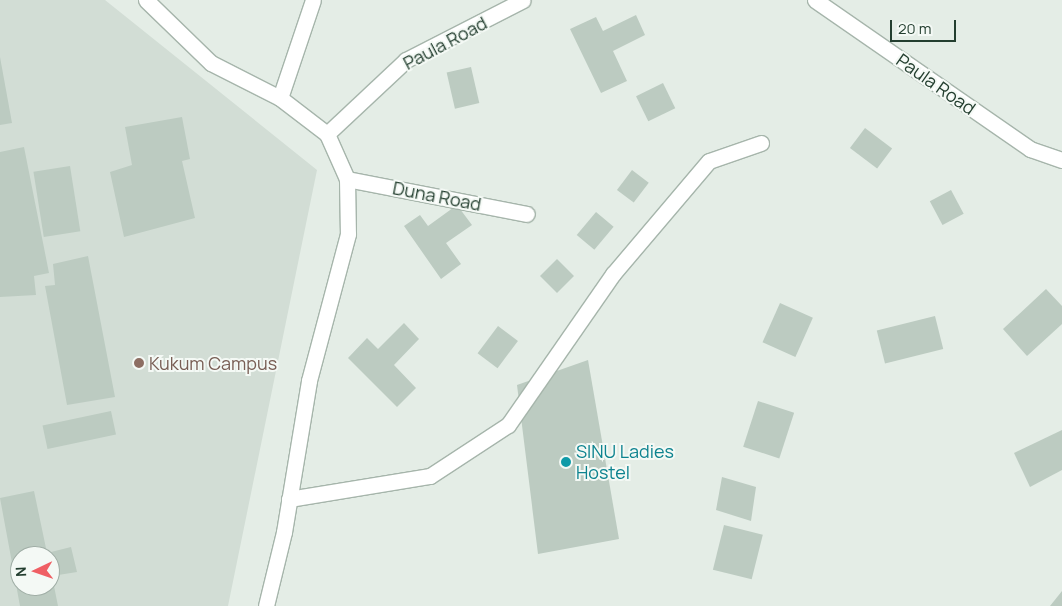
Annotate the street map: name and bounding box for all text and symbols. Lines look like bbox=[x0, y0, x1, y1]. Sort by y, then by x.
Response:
scale bar bbox=[892, 10, 958, 42]
street label: Paula Road bbox=[399, 12, 491, 74]
text: 20 m bbox=[898, 18, 931, 39]
street label: Paula Road bbox=[892, 49, 980, 119]
street label: Duna Road bbox=[391, 177, 483, 215]
place label: Kukum Campus bbox=[149, 352, 277, 374]
marker: Kukum Campus bbox=[133, 357, 145, 369]
place label: SINU Ladies Hostel bbox=[576, 441, 674, 484]
marker: SINU Ladies Hostel bbox=[560, 456, 572, 468]
north arrow bbox=[10, 546, 60, 596]
text: N bbox=[11, 566, 30, 577]

